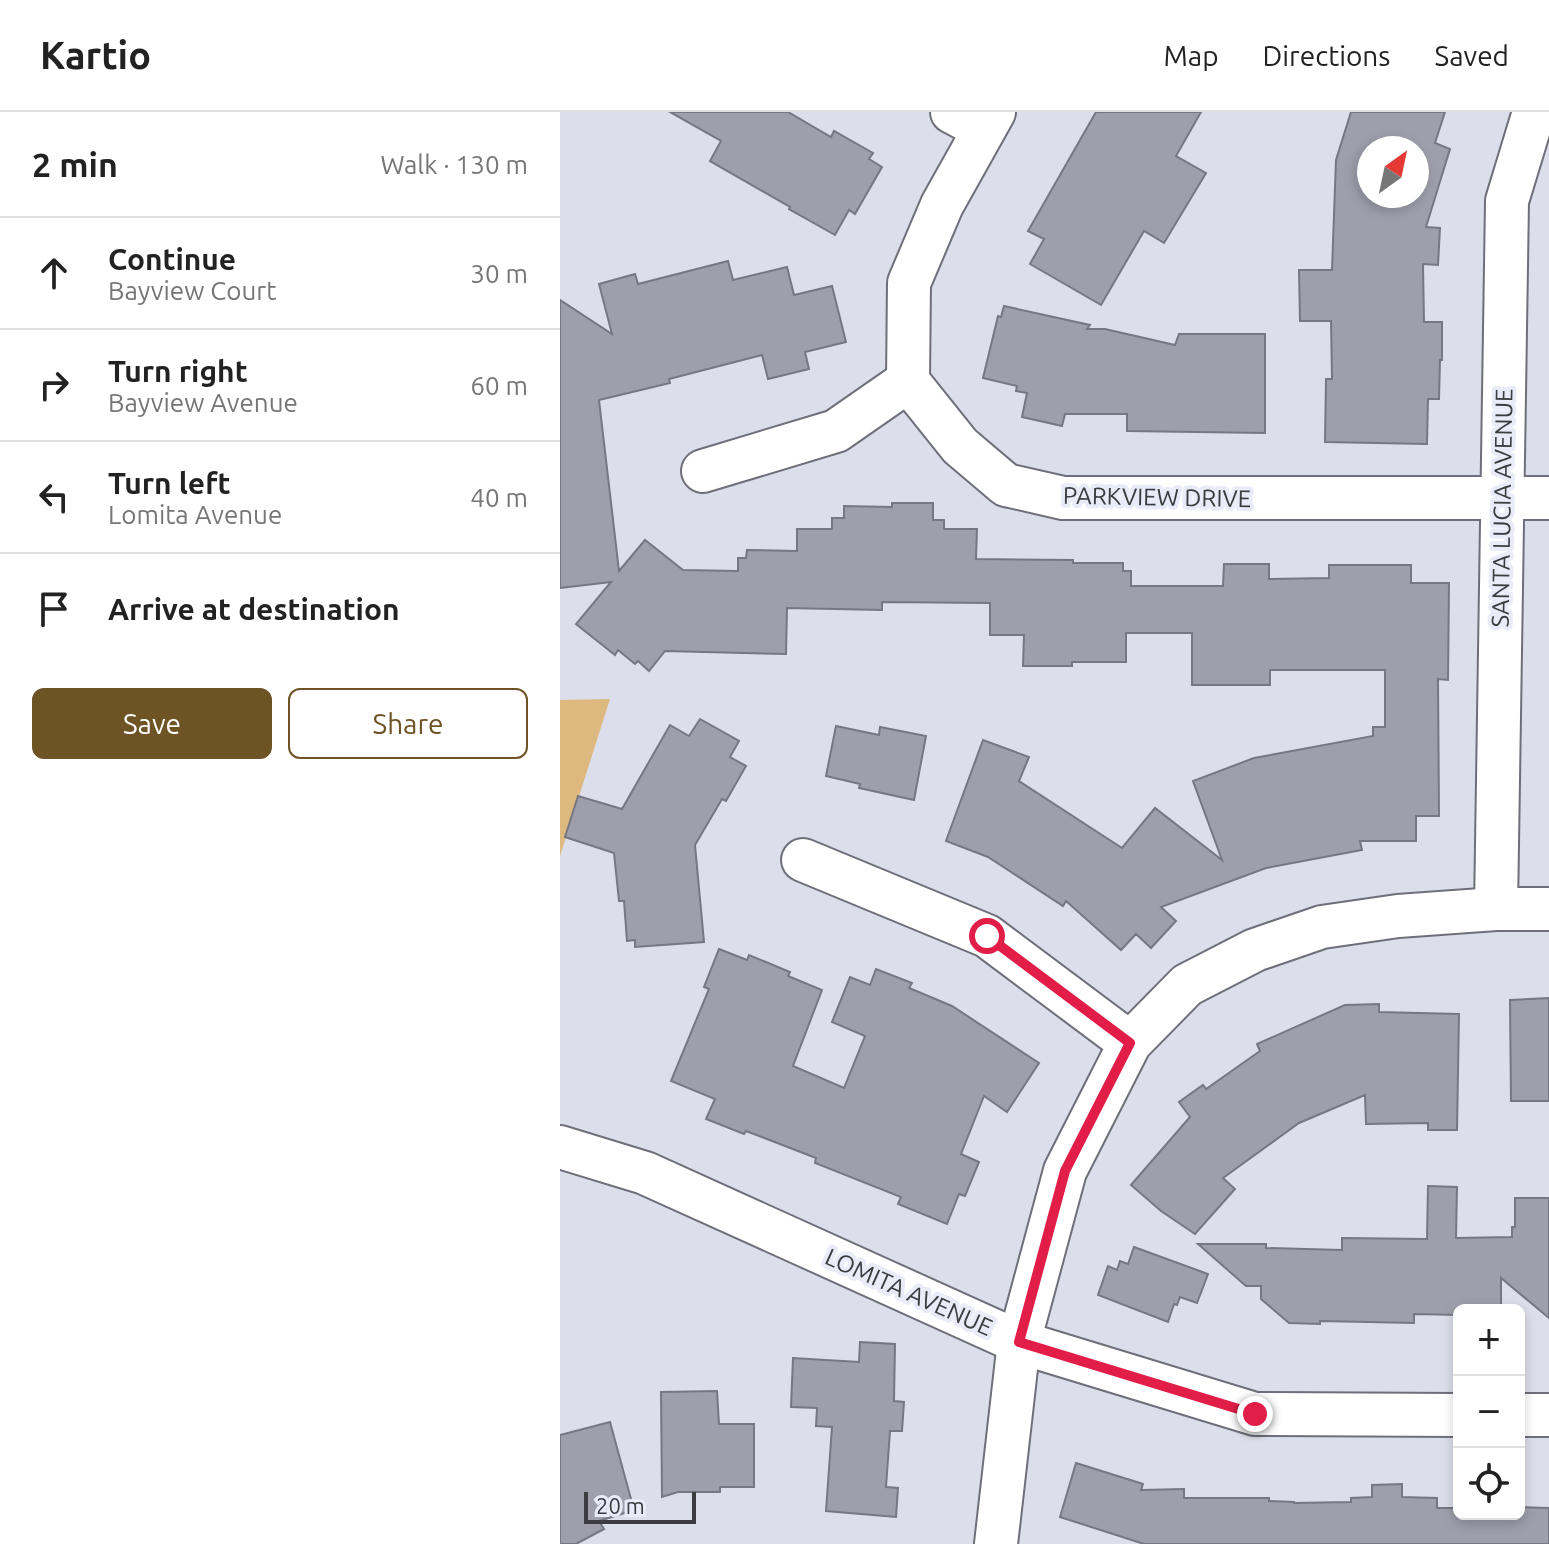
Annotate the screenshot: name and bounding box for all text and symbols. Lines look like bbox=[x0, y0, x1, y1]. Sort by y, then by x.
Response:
text: Kartio bbox=[40, 34, 151, 76]
text: Map bbox=[1163, 40, 1219, 71]
text: Directions bbox=[1263, 40, 1390, 71]
text: Saved bbox=[1434, 40, 1509, 71]
north arrow bbox=[1357, 136, 1429, 208]
text: 2 min bbox=[32, 145, 118, 183]
text: Walk · 130 m bbox=[380, 150, 528, 179]
text: Continue bbox=[108, 242, 236, 276]
icon: ahead bbox=[32, 251, 76, 295]
text: 30 m bbox=[470, 259, 528, 288]
text: Bayview Court bbox=[108, 276, 276, 305]
text: Turn right bbox=[108, 354, 248, 388]
icon: right bbox=[32, 363, 76, 407]
text: 60 m bbox=[470, 371, 528, 400]
text: Bayview Avenue bbox=[108, 388, 298, 417]
street label: SANTA LUCIA AVENUE bbox=[1486, 388, 1518, 628]
text: Turn left bbox=[108, 466, 230, 500]
icon: left bbox=[32, 475, 76, 519]
street label: PARKVIEW DRIVE bbox=[1063, 482, 1251, 512]
text: 40 m bbox=[470, 483, 528, 512]
text: Lomita Avenue bbox=[108, 500, 282, 529]
icon: arrive bbox=[32, 587, 76, 631]
text: Arrive at destination bbox=[108, 592, 400, 626]
button: Save bbox=[32, 688, 272, 759]
button: Share bbox=[288, 688, 528, 759]
route start bbox=[969, 918, 1005, 954]
street label: LOMITA AVENUE bbox=[821, 1243, 997, 1341]
map controls bbox=[1453, 1304, 1525, 1520]
button: + bbox=[1453, 1304, 1525, 1376]
button: − bbox=[1453, 1376, 1525, 1448]
route end bbox=[1237, 1396, 1273, 1432]
button: locate bbox=[1453, 1448, 1525, 1520]
scale bar bbox=[584, 1488, 696, 1524]
text: 20 m bbox=[596, 1493, 645, 1518]

